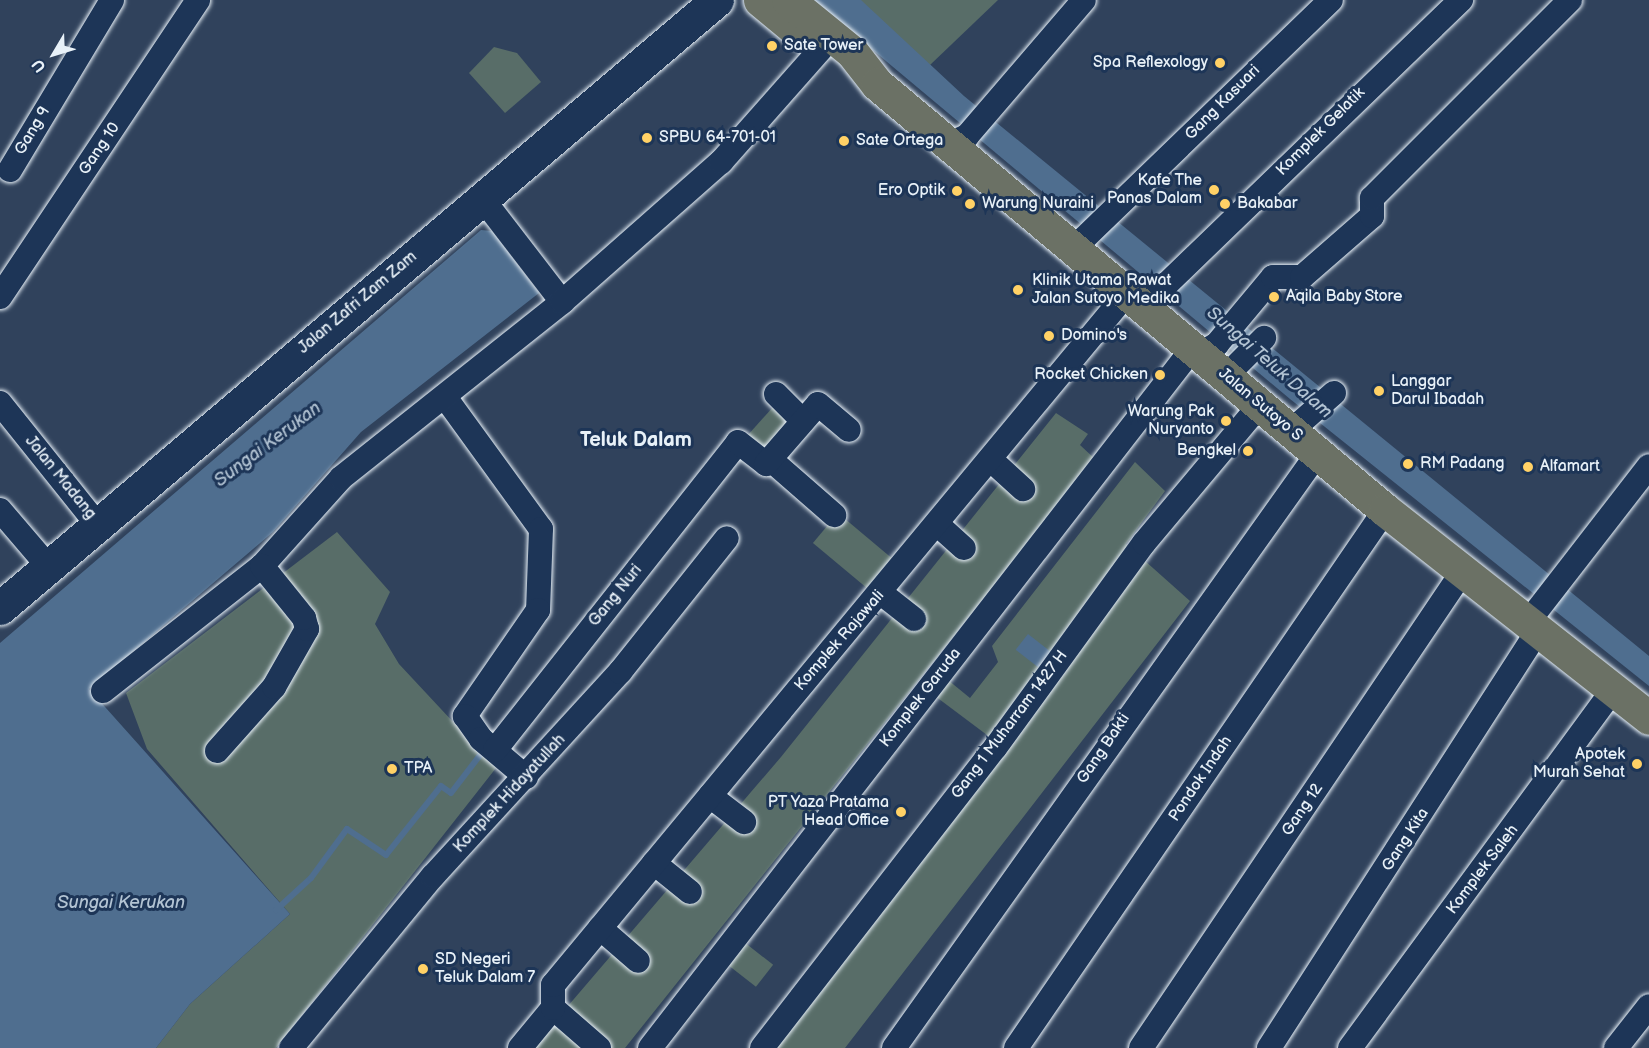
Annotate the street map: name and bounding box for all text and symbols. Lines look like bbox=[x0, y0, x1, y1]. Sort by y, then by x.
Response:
north arrow bbox=[24, 24, 84, 84]
place label: Sate Tower bbox=[784, 36, 864, 56]
marker: Sate Tower bbox=[765, 39, 779, 53]
place label: Spa Reflexology bbox=[1093, 53, 1208, 73]
text: U bbox=[28, 55, 50, 76]
marker: Spa Reflexology bbox=[1213, 56, 1227, 70]
street label: Gang Kasuari bbox=[1181, 61, 1265, 145]
street label: Komplek Gelatik bbox=[1273, 84, 1369, 180]
street label: Gang 9 bbox=[11, 103, 55, 159]
street label: Gang 10 bbox=[75, 119, 125, 179]
place label: SPBU 64-701-01 bbox=[659, 128, 776, 148]
marker: SPBU 64-701-01 bbox=[640, 131, 654, 145]
place label: Sate Ortega bbox=[856, 131, 943, 151]
marker: Sate Ortega bbox=[837, 134, 851, 148]
place label: Kafe The Panas Dalam bbox=[1107, 171, 1202, 209]
place label: Ero Optik bbox=[878, 181, 945, 201]
marker: Kafe The Panas Dalam bbox=[1207, 183, 1221, 197]
marker: Ero Optik bbox=[950, 184, 964, 198]
place label: Warung Nuraini bbox=[982, 194, 1094, 214]
place label: Bakabar bbox=[1237, 194, 1297, 214]
marker: Warung Nuraini bbox=[963, 197, 977, 211]
marker: Bakabar bbox=[1218, 197, 1232, 211]
street label: Jalan Zafri Zam Zam bbox=[295, 248, 421, 358]
place label: Klinik Utama Rawat Jalan Sutoyo Medika bbox=[1032, 271, 1180, 309]
marker: Klinik Utama Rawat Jalan Sutoyo Medika bbox=[1009, 281, 1027, 299]
place label: Aqila Baby Store bbox=[1286, 287, 1404, 307]
marker: Aqila Baby Store bbox=[1267, 290, 1281, 304]
water label: Sungai Teluk Dalam bbox=[1202, 302, 1336, 424]
place label: Domino's bbox=[1061, 326, 1127, 346]
marker: Domino's bbox=[1042, 329, 1056, 343]
street label: Jalan Sutoyo S bbox=[1214, 364, 1306, 446]
place label: Rocket Chicken bbox=[1034, 365, 1148, 385]
marker: Rocket Chicken bbox=[1153, 368, 1167, 382]
place label: Langgar Darul Ibadah bbox=[1391, 372, 1484, 410]
marker: Langgar Darul Ibadah bbox=[1372, 384, 1386, 398]
water label: Sungai Kerukan bbox=[210, 398, 326, 492]
place label: Warung Pak Nuryanto bbox=[1128, 402, 1214, 440]
marker: Warung Pak Nuryanto bbox=[1219, 414, 1233, 428]
district label: Teluk Dalam bbox=[580, 428, 692, 452]
street label: Jalan Madang bbox=[20, 432, 100, 524]
place label: Bengkel bbox=[1177, 441, 1236, 461]
marker: Bengkel bbox=[1241, 444, 1255, 458]
place label: RM Padang bbox=[1420, 454, 1504, 474]
marker: RM Padang bbox=[1401, 457, 1415, 471]
place label: Alfamart bbox=[1540, 457, 1600, 477]
marker: Alfamart bbox=[1521, 460, 1535, 474]
street label: Gang Nuri bbox=[585, 561, 647, 631]
street label: Komplek Rajawali bbox=[791, 587, 889, 695]
street label: Komplek Garuda bbox=[876, 644, 966, 752]
street label: Gang 1 Muharram 1427 H bbox=[948, 647, 1072, 803]
street label: Gang Bakti bbox=[1073, 710, 1135, 788]
street label: Komplek Hidayatullah bbox=[450, 731, 570, 857]
street label: Pondok Indah bbox=[1165, 733, 1237, 825]
place label: Apotek Murah Sehat bbox=[1533, 745, 1625, 783]
marker: Apotek Murah Sehat bbox=[1630, 757, 1644, 771]
place label: TPA bbox=[404, 759, 432, 779]
marker: TPA bbox=[385, 762, 399, 776]
street label: Gang 12 bbox=[1278, 780, 1328, 840]
place label: PT Yaza Pratama Head Office bbox=[767, 793, 889, 831]
marker: PT Yaza Pratama Head Office bbox=[894, 805, 908, 819]
street label: Gang Kita bbox=[1379, 805, 1433, 875]
street label: Komplek Saleh bbox=[1443, 821, 1523, 919]
water label: Sungai Kerukan bbox=[57, 892, 185, 914]
place label: SD Negeri Teluk Dalam 7 bbox=[435, 950, 535, 988]
marker: SD Negeri Teluk Dalam 7 bbox=[416, 962, 430, 976]

